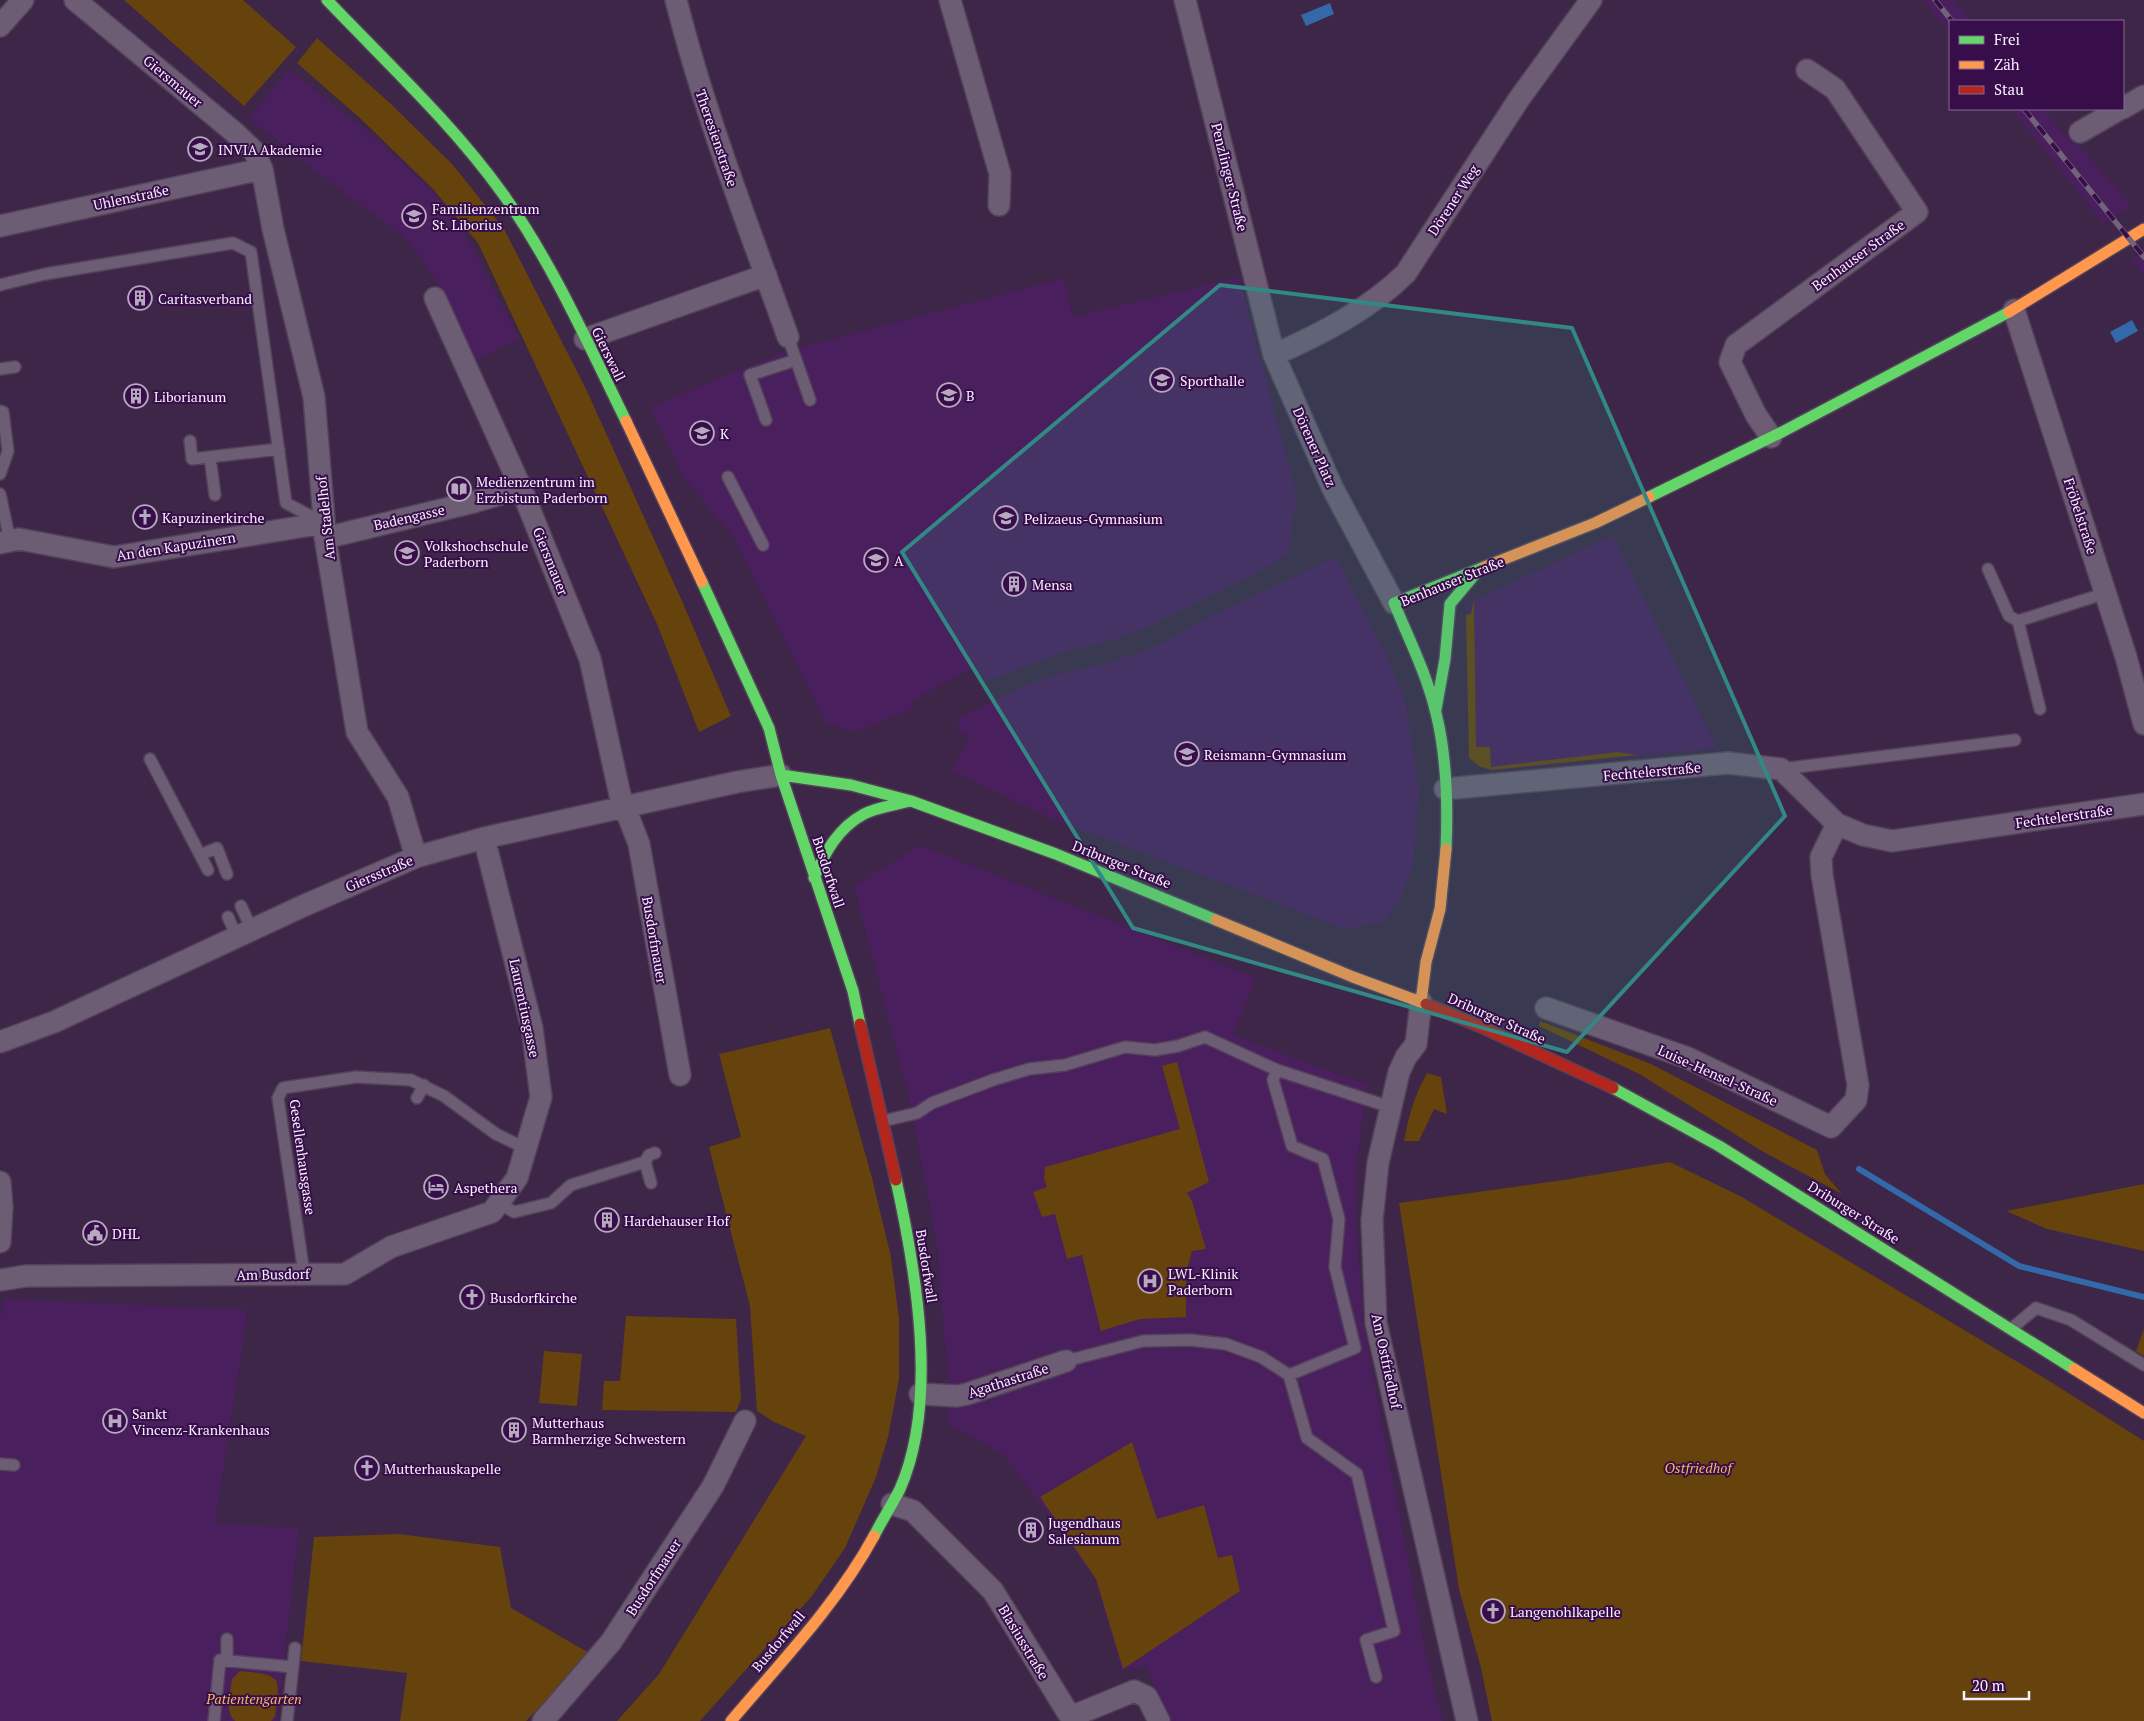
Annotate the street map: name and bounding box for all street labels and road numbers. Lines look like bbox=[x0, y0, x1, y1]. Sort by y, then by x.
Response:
street label: Giersmauer bbox=[139, 51, 207, 112]
street label: Theresienstraße bbox=[691, 87, 743, 189]
street label: Penzlinger Straße bbox=[1207, 121, 1253, 233]
street label: Dörener Weg bbox=[1423, 160, 1483, 239]
street label: Uhlenstraße bbox=[91, 180, 171, 214]
street label: Benhauser Straße bbox=[1808, 215, 1908, 295]
street label: Gierswall bbox=[588, 324, 630, 384]
street label: Dörener Platz bbox=[1289, 404, 1341, 490]
street label: Am Stadelhof bbox=[311, 474, 339, 561]
street label: Fröbelstraße bbox=[2060, 475, 2102, 557]
street label: Badengasse bbox=[372, 500, 446, 534]
street label: Giersmauer bbox=[529, 524, 574, 598]
street label: An den Kapuzinern bbox=[115, 527, 237, 565]
street label: Benhauser Straße bbox=[1397, 552, 1507, 610]
street label: Fechtelerstraße bbox=[1602, 757, 1702, 785]
street label: Fechtelerstraße bbox=[2014, 800, 2114, 832]
street label: Busdorfwall bbox=[809, 834, 849, 910]
street label: Driburger Straße bbox=[1070, 836, 1174, 892]
street label: Giersstraße bbox=[342, 850, 416, 896]
street label: Busdorfmauer bbox=[638, 895, 672, 986]
street label: Laurentiusgasse bbox=[505, 957, 545, 1059]
street label: Driburger Straße bbox=[1445, 988, 1549, 1048]
street label: Luise-Hensel-Straße bbox=[1655, 1040, 1781, 1110]
street label: Gesellenhausgasse bbox=[285, 1098, 321, 1216]
street label: Driburger Straße bbox=[1805, 1176, 1903, 1248]
street label: Busdorfwall bbox=[912, 1228, 942, 1304]
street label: Am Busdorf bbox=[236, 1264, 311, 1284]
street label: Am Ostfriedhof bbox=[1368, 1312, 1407, 1411]
street label: Agathastraße bbox=[965, 1358, 1051, 1402]
street label: Busdorfmauer bbox=[621, 1534, 685, 1619]
street label: Blasiusstraße bbox=[994, 1601, 1054, 1683]
street label: Busdorfwall bbox=[747, 1607, 809, 1675]

